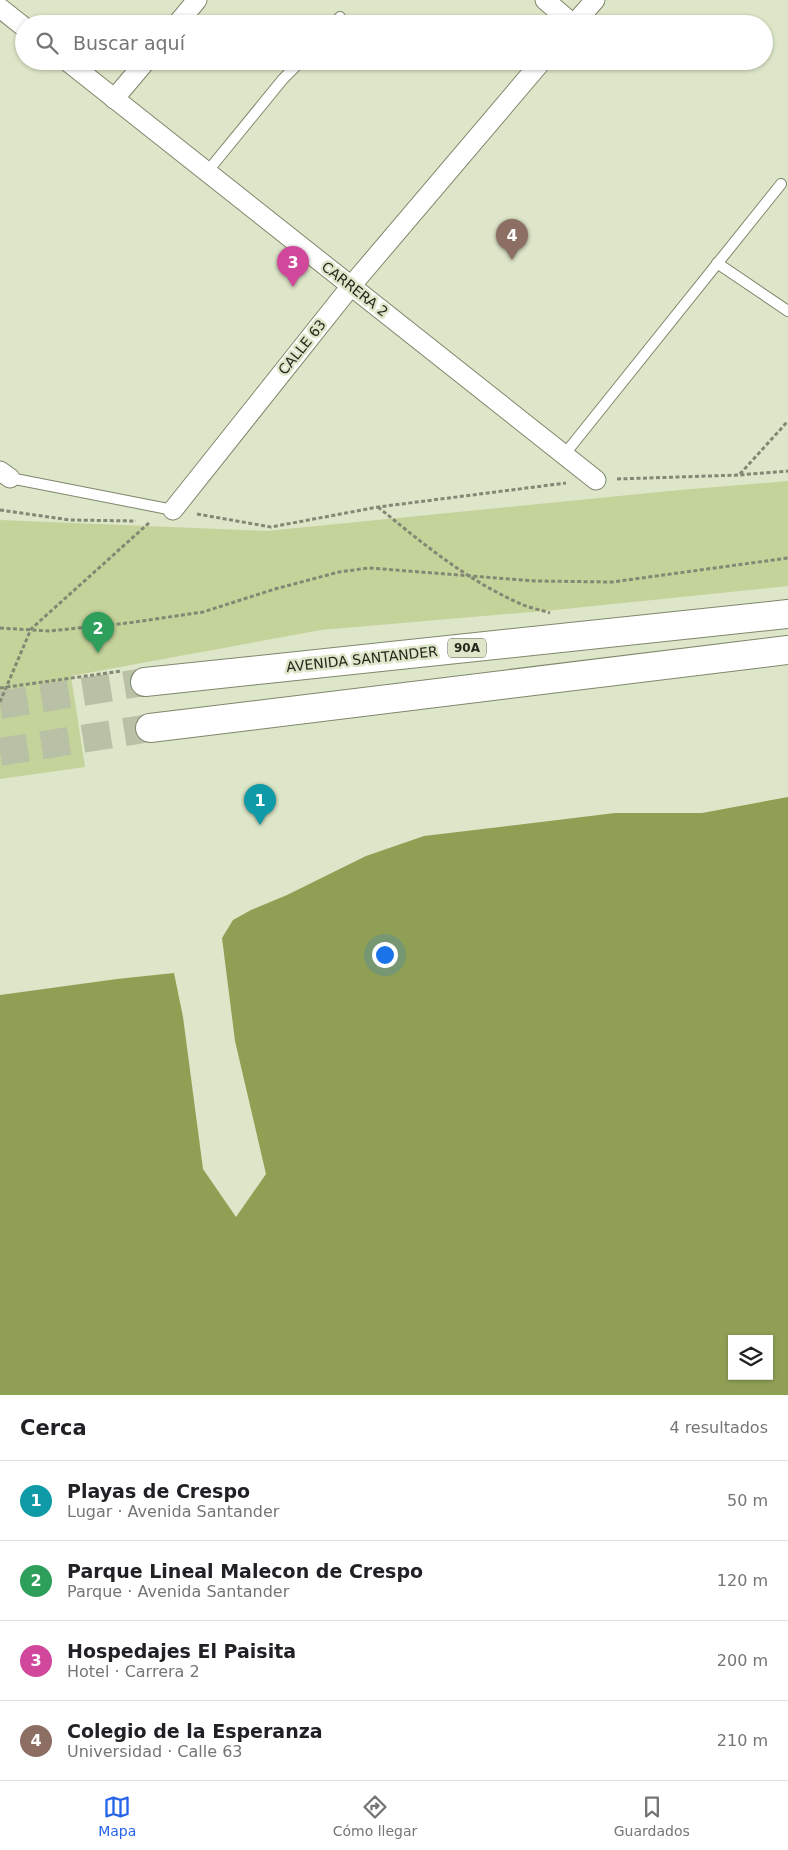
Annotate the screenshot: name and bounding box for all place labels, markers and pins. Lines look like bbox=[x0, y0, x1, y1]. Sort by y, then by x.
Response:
pin: 4 bbox=[496, 219, 528, 260]
pin: 3 bbox=[277, 246, 309, 287]
pin: 2 bbox=[82, 612, 114, 653]
pin: 1 bbox=[244, 784, 276, 825]

